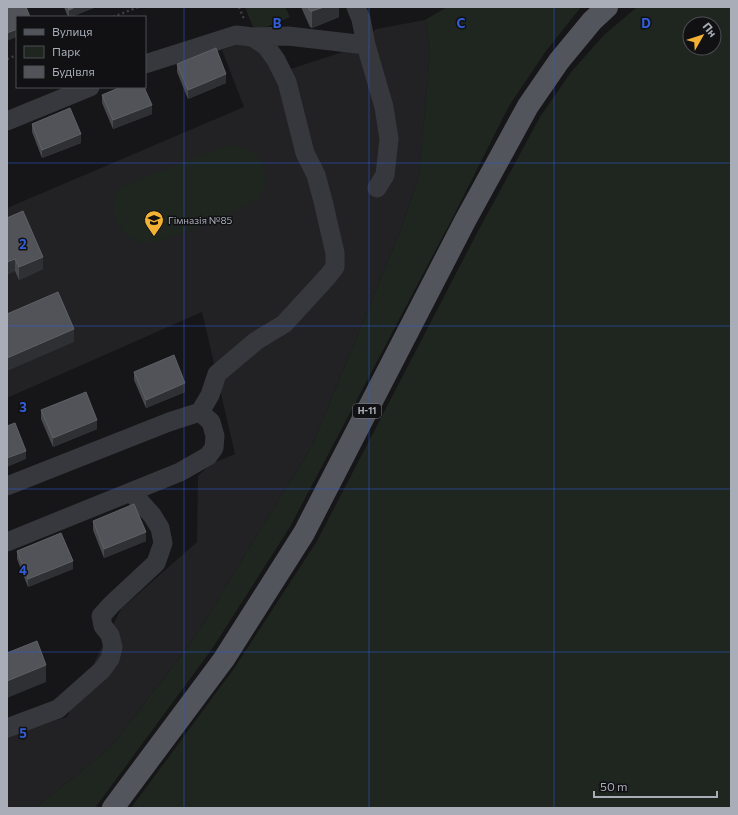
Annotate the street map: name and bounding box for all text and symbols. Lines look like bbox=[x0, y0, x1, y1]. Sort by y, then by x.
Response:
text: B bbox=[273, 15, 282, 31]
text: C bbox=[457, 15, 466, 31]
text: D bbox=[641, 15, 651, 31]
legend bbox=[16, 16, 146, 88]
north arrow bbox=[682, 16, 722, 56]
text: Пн bbox=[701, 20, 720, 39]
text: Вулиця bbox=[52, 24, 93, 38]
text: Парк bbox=[52, 44, 81, 58]
text: Будівля bbox=[52, 64, 95, 78]
school or university icon: Гімназія №85 bbox=[143, 209, 165, 237]
place label: Гімназія №85 bbox=[168, 214, 233, 226]
text: 2 bbox=[19, 236, 27, 252]
text: 3 bbox=[19, 399, 27, 415]
road number: Н-11 bbox=[353, 404, 381, 418]
text: 4 bbox=[19, 562, 27, 578]
text: 5 bbox=[19, 725, 27, 741]
scale bar bbox=[594, 773, 717, 799]
text: 50 m bbox=[600, 779, 628, 793]

